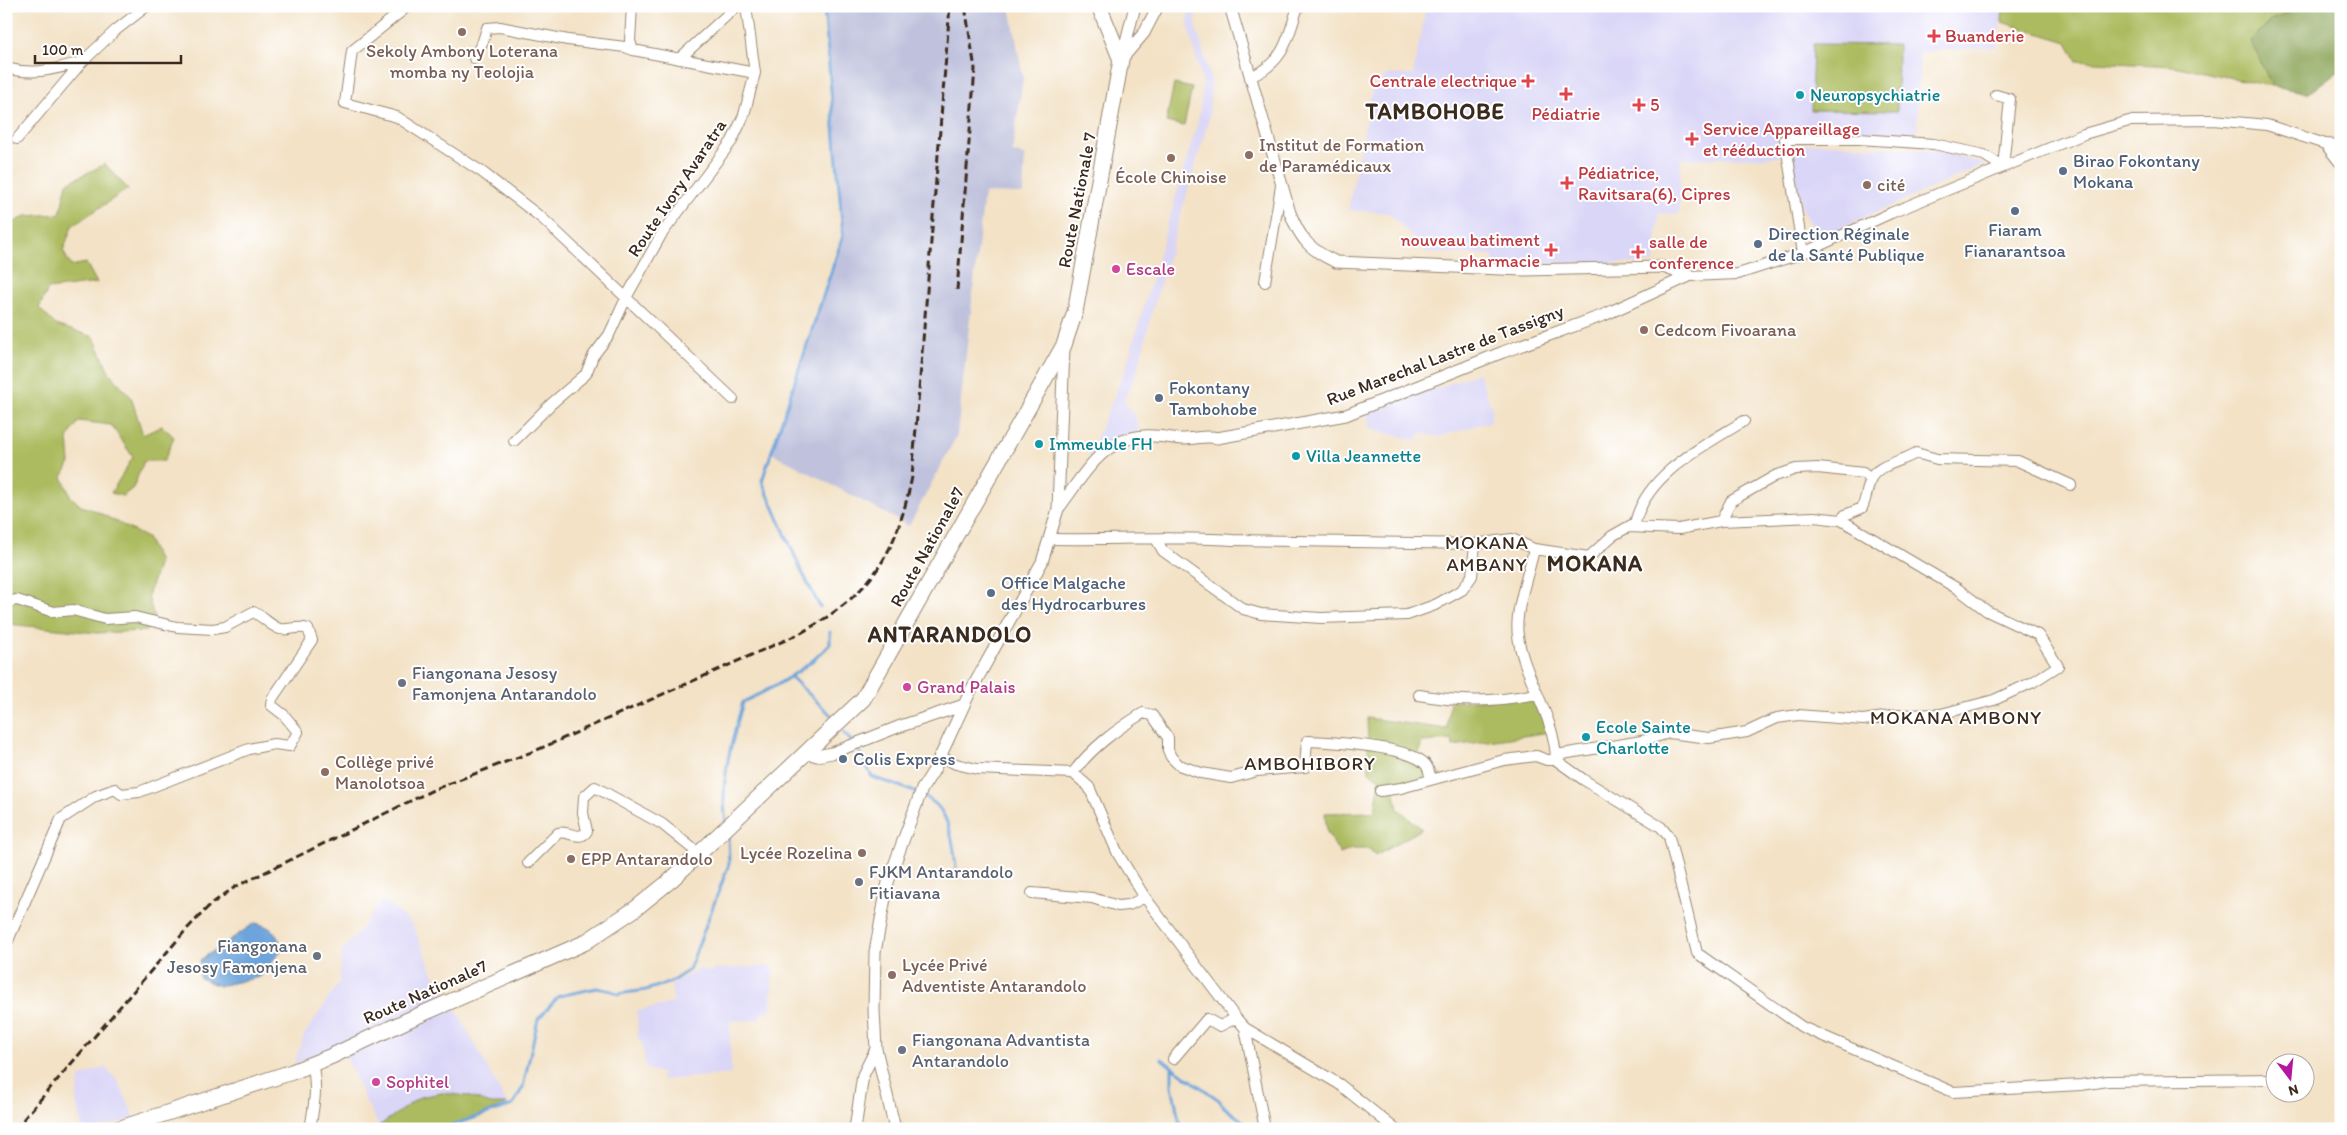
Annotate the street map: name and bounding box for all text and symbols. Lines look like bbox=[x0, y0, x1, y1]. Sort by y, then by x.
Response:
place label: Buanderie bbox=[1945, 25, 2024, 47]
marker: Sekoly Ambony Loterana momba ny Teolojia bbox=[456, 26, 468, 38]
marker: Buanderie bbox=[1927, 29, 1941, 43]
scale bar bbox=[35, 32, 181, 64]
place label: Sekoly Ambony Loterana momba ny Teolojia bbox=[366, 40, 558, 83]
text: 100 m bbox=[42, 41, 84, 59]
place label: Centrale electrique bbox=[1370, 70, 1517, 92]
marker: Centrale electrique bbox=[1521, 74, 1535, 88]
place label: Neuropsychiatrie bbox=[1810, 84, 1940, 106]
marker: Pédiatrie bbox=[1559, 87, 1573, 101]
marker: Neuropsychiatrie bbox=[1794, 89, 1806, 101]
place label: 5 bbox=[1650, 94, 1659, 116]
district label: TAMBOHOBE bbox=[1364, 98, 1505, 125]
marker: 5 bbox=[1632, 98, 1646, 112]
place label: Pédiatrie bbox=[1532, 103, 1600, 125]
street label: Route Ivory Avaratra bbox=[623, 114, 732, 261]
place label: Service Appareillage et rééduction bbox=[1703, 118, 1860, 161]
street label: Route Nationale 7 bbox=[1053, 130, 1101, 270]
marker: Service Appareillage et rééduction bbox=[1685, 132, 1699, 146]
place label: Institut de Formation de Paramédicaux bbox=[1259, 134, 1424, 177]
marker: Institut de Formation de Paramédicaux bbox=[1243, 149, 1255, 161]
place label: Birao Fokontany Mokana bbox=[2073, 150, 2200, 193]
marker: École Chinoise bbox=[1165, 152, 1177, 164]
place label: Pédiatrice, Ravitsara(6), Cipres bbox=[1578, 162, 1731, 205]
marker: Birao Fokontany Mokana bbox=[2057, 165, 2069, 177]
place label: École Chinoise bbox=[1115, 166, 1227, 188]
place label: cité bbox=[1877, 174, 1905, 196]
marker: Pédiatrice, Ravitsara(6), Cipres bbox=[1560, 176, 1574, 190]
marker: cité bbox=[1861, 179, 1873, 191]
marker: Fiaram Fianarantsoa bbox=[2009, 205, 2021, 217]
place label: Fiaram Fianarantsoa bbox=[1964, 219, 2067, 262]
place label: Direction Réginale de la Santé Publique bbox=[1768, 223, 1925, 266]
place label: nouveau batiment pharmacie bbox=[1400, 229, 1540, 272]
place label: salle de conference bbox=[1649, 231, 1734, 274]
marker: Direction Réginale de la Santé Publique bbox=[1752, 238, 1764, 250]
marker: nouveau batiment pharmacie bbox=[1544, 243, 1558, 257]
marker: salle de conference bbox=[1631, 245, 1645, 259]
place label: Escale bbox=[1126, 258, 1175, 280]
marker: Escale bbox=[1110, 263, 1122, 275]
street label: Rue Marechal Lastre de Tassigny bbox=[1323, 299, 1567, 410]
place label: Cedcom Fivoarana bbox=[1654, 319, 1797, 341]
marker: Cedcom Fivoarana bbox=[1638, 324, 1650, 336]
place label: Fokontany Tambohobe bbox=[1169, 377, 1257, 420]
marker: Fokontany Tambohobe bbox=[1153, 392, 1165, 404]
place label: Immeuble FH bbox=[1049, 433, 1153, 455]
marker: Immeuble FH bbox=[1033, 438, 1045, 450]
place label: Villa Jeannette bbox=[1306, 445, 1421, 467]
marker: Villa Jeannette bbox=[1290, 450, 1302, 462]
street label: Route Nationale7 bbox=[885, 483, 969, 611]
district label: MOKANA AMBANY bbox=[1445, 531, 1529, 576]
district label: MOKANA bbox=[1547, 550, 1643, 577]
place label: Office Malgache des Hydrocarbures bbox=[1001, 572, 1146, 615]
marker: Office Malgache des Hydrocarbures bbox=[985, 587, 997, 599]
district label: ANTARANDOLO bbox=[867, 621, 1032, 648]
place label: Fiangonana Jesosy Famonjena Antarandolo bbox=[412, 662, 597, 705]
place label: Grand Palais bbox=[917, 676, 1016, 698]
marker: Fiangonana Jesosy Famonjena Antarandolo bbox=[396, 677, 408, 689]
marker: Grand Palais bbox=[901, 681, 913, 693]
district label: MOKANA AMBONY bbox=[1870, 706, 2042, 729]
place label: Ecole Sainte Charlotte bbox=[1596, 716, 1691, 759]
marker: Ecole Sainte Charlotte bbox=[1580, 731, 1592, 743]
place label: Colis Express bbox=[853, 748, 955, 770]
place label: Collège privé Manolotsoa bbox=[335, 751, 434, 794]
district label: AMBOHIBORY bbox=[1244, 752, 1376, 775]
marker: Colis Express bbox=[837, 753, 849, 765]
marker: Collège privé Manolotsoa bbox=[319, 766, 331, 778]
place label: Lycée Rozelina bbox=[740, 842, 852, 864]
marker: Lycée Rozelina bbox=[856, 847, 868, 859]
place label: EPP Antarandolo bbox=[581, 848, 713, 870]
marker: EPP Antarandolo bbox=[565, 853, 577, 865]
place label: FJKM Antarandolo Fitiavana bbox=[869, 861, 1013, 904]
marker: FJKM Antarandolo Fitiavana bbox=[853, 876, 865, 888]
place label: Fiangonana Jesosy Famonjena bbox=[167, 935, 308, 978]
marker: Fiangonana Jesosy Famonjena bbox=[311, 950, 323, 962]
place label: Lycée Privé Adventiste Antarandolo bbox=[902, 954, 1087, 997]
street label: Route Nationale7 bbox=[360, 955, 490, 1029]
marker: Lycée Privé Adventiste Antarandolo bbox=[886, 969, 898, 981]
place label: Fiangonana Advantista Antarandolo bbox=[912, 1029, 1090, 1072]
marker: Fiangonana Advantista Antarandolo bbox=[896, 1044, 908, 1056]
north arrow bbox=[2264, 1052, 2314, 1102]
place label: Sophitel bbox=[386, 1071, 449, 1093]
marker: Sophitel bbox=[370, 1076, 382, 1088]
text: N bbox=[2287, 1081, 2300, 1099]

